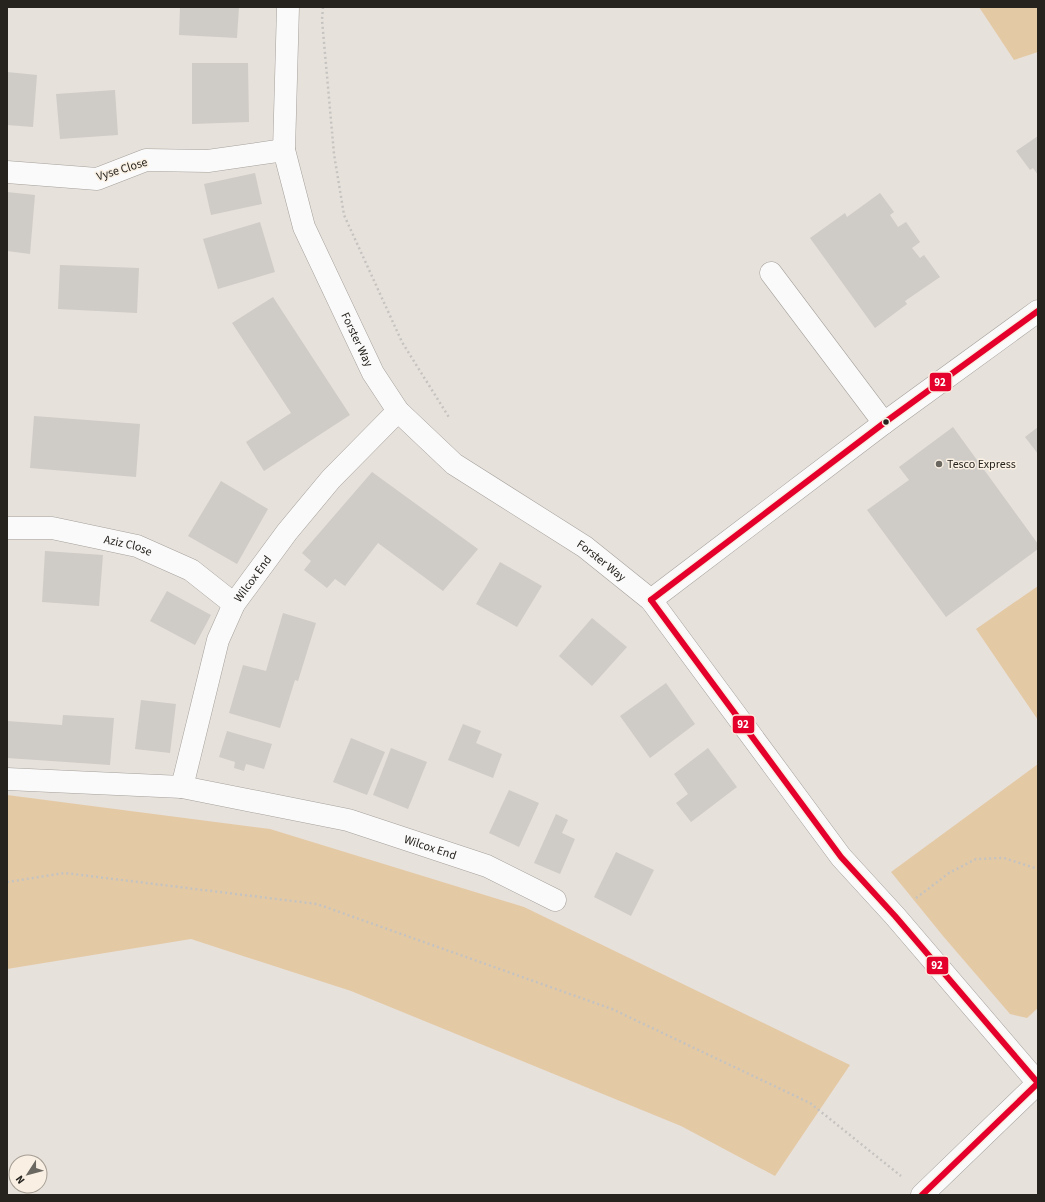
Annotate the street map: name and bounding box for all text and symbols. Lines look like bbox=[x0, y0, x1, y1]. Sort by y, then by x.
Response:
street label: Vyse Close bbox=[95, 154, 150, 185]
street label: Forster Way bbox=[337, 310, 377, 370]
line badge: 92 bbox=[929, 372, 952, 392]
text: 92 bbox=[934, 375, 946, 390]
unlabelled marker bbox=[881, 417, 891, 427]
place label: Tesco Express bbox=[947, 456, 1016, 473]
marker: Tesco Express bbox=[934, 459, 944, 469]
street label: Aziz Close bbox=[102, 531, 155, 561]
street label: Forster Way bbox=[573, 536, 630, 586]
street label: Wilcox End bbox=[230, 552, 276, 606]
line badge: 92 bbox=[732, 715, 755, 734]
text: 92 bbox=[737, 717, 749, 732]
street label: Wilcox End bbox=[402, 831, 458, 864]
line badge: 92 bbox=[926, 956, 949, 975]
text: 92 bbox=[931, 958, 943, 973]
north arrow bbox=[8, 1154, 48, 1194]
text: N bbox=[12, 1172, 29, 1187]

